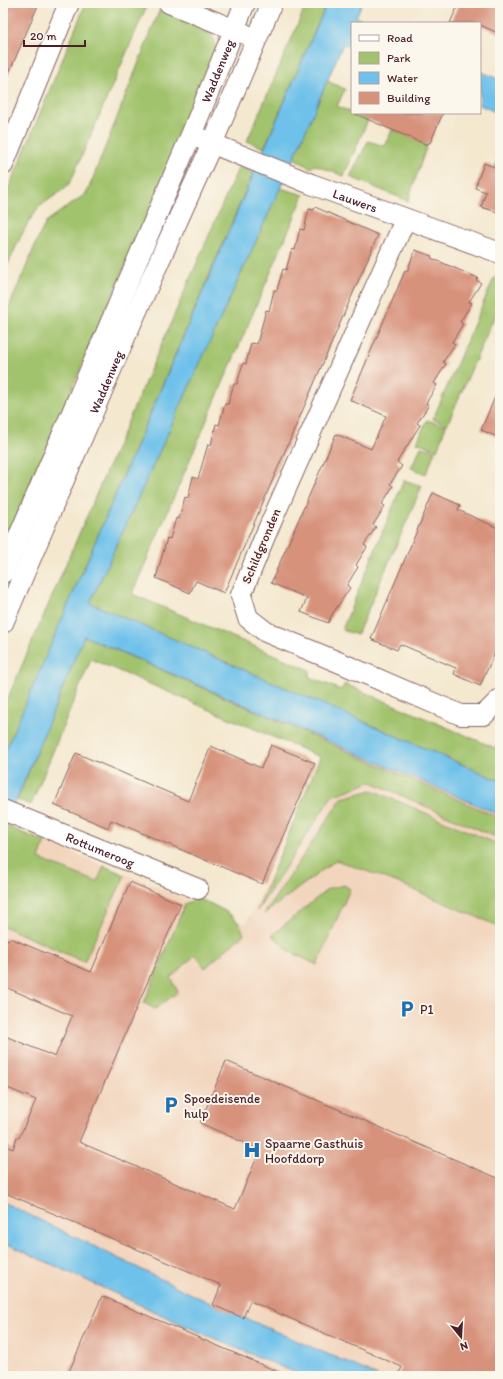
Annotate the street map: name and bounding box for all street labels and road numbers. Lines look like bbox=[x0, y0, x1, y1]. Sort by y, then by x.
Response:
street label: Waddenweg bbox=[198, 37, 237, 105]
street label: Lauwers bbox=[331, 185, 380, 215]
street label: Waddenweg bbox=[86, 348, 126, 416]
street label: Schildgronden bbox=[238, 505, 284, 586]
street label: Rottumeroog bbox=[64, 829, 137, 870]

